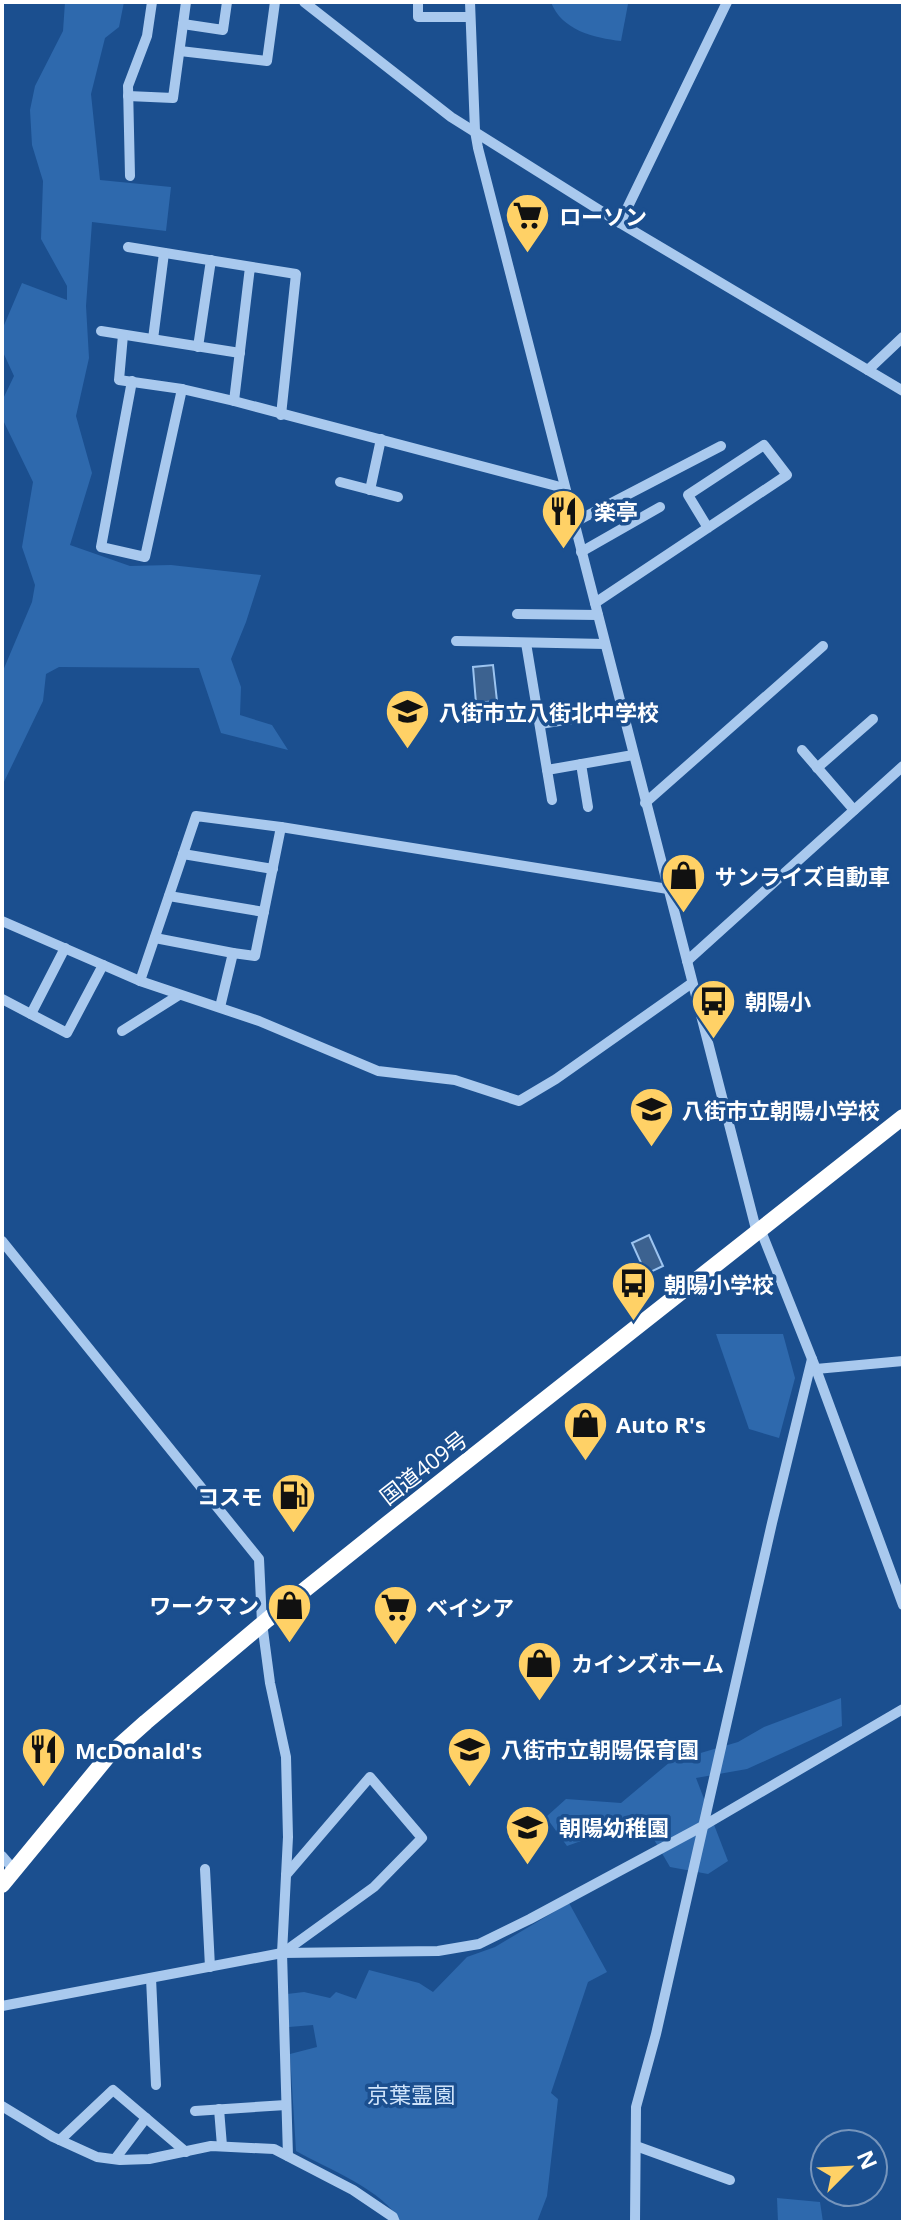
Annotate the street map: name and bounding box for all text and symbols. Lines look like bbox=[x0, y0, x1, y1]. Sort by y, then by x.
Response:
supermarket icon: ローソン bbox=[504, 192, 552, 255]
place label: ローソン bbox=[559, 201, 647, 231]
restaurant icon: 楽亭 bbox=[539, 487, 587, 550]
place label: 楽亭 bbox=[594, 496, 638, 526]
school or university icon: 八街市立八街北中学校 bbox=[384, 688, 432, 751]
place label: 八街市立八街北中学校 bbox=[439, 697, 659, 727]
shop icon: サンライズ自動車 bbox=[660, 852, 708, 915]
place label: サンライズ自動車 bbox=[715, 861, 890, 891]
bus stop icon: 朝陽小 bbox=[690, 977, 738, 1040]
place label: 朝陽小 bbox=[745, 986, 811, 1016]
school or university icon: 八街市立朝陽小学校 bbox=[627, 1086, 675, 1149]
place label: 八街市立朝陽小学校 bbox=[682, 1095, 880, 1125]
bus stop icon: 朝陽小学校 bbox=[609, 1260, 657, 1323]
place label: 朝陽小学校 bbox=[664, 1269, 774, 1299]
shop icon: Auto R's bbox=[561, 1400, 609, 1463]
place label: Auto R's bbox=[616, 1409, 706, 1439]
street label: 国道409号 bbox=[373, 1423, 473, 1511]
fuel station icon: コスモ bbox=[270, 1472, 318, 1535]
place label: コスモ bbox=[197, 1481, 263, 1511]
shop icon: ワークマン bbox=[266, 1581, 314, 1644]
supermarket icon: ベイシア bbox=[371, 1583, 419, 1646]
place label: ワークマン bbox=[149, 1590, 259, 1620]
place label: ベイシア bbox=[426, 1592, 514, 1622]
shop icon: カインズホーム bbox=[516, 1639, 564, 1702]
place label: カインズホーム bbox=[571, 1648, 724, 1678]
school or university icon: 八街市立朝陽保育園 bbox=[446, 1725, 494, 1788]
restaurant icon: McDonald's bbox=[20, 1726, 68, 1789]
place label: 八街市立朝陽保育園 bbox=[501, 1734, 699, 1764]
place label: McDonald's bbox=[75, 1735, 202, 1765]
school or university icon: 朝陽幼稚園 bbox=[504, 1803, 552, 1866]
place label: 朝陽幼稚園 bbox=[559, 1812, 669, 1842]
park label: 京葉霊園 bbox=[367, 2079, 455, 2109]
north arrow bbox=[809, 2128, 889, 2208]
text: N bbox=[851, 2145, 886, 2174]

